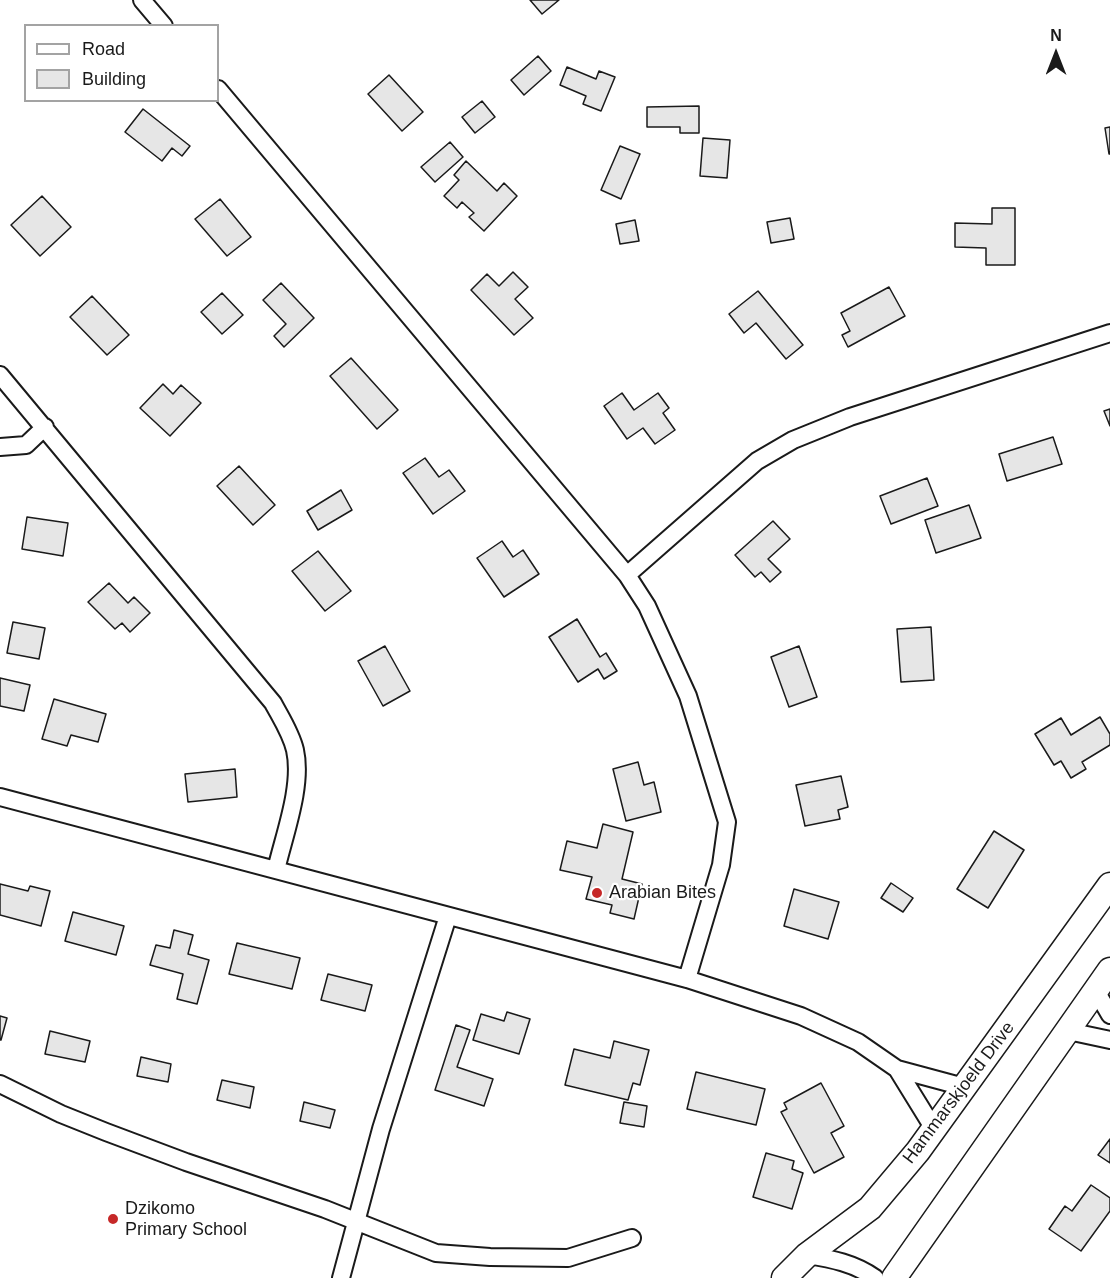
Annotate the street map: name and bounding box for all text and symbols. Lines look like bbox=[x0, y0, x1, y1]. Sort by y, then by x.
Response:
legend bbox=[24, 24, 219, 102]
north arrow bbox=[1026, 24, 1086, 84]
text: N bbox=[1050, 27, 1062, 44]
text: Road bbox=[82, 39, 125, 59]
text: Building bbox=[82, 69, 146, 89]
place label: Arabian Bites bbox=[609, 882, 716, 904]
marker: Arabian Bites bbox=[590, 886, 604, 900]
street label: Hammarskjoeld Drive bbox=[899, 1018, 1019, 1168]
place label: Dzikomo Primary School bbox=[125, 1198, 247, 1240]
marker: Dzikomo Primary School bbox=[106, 1212, 120, 1226]

